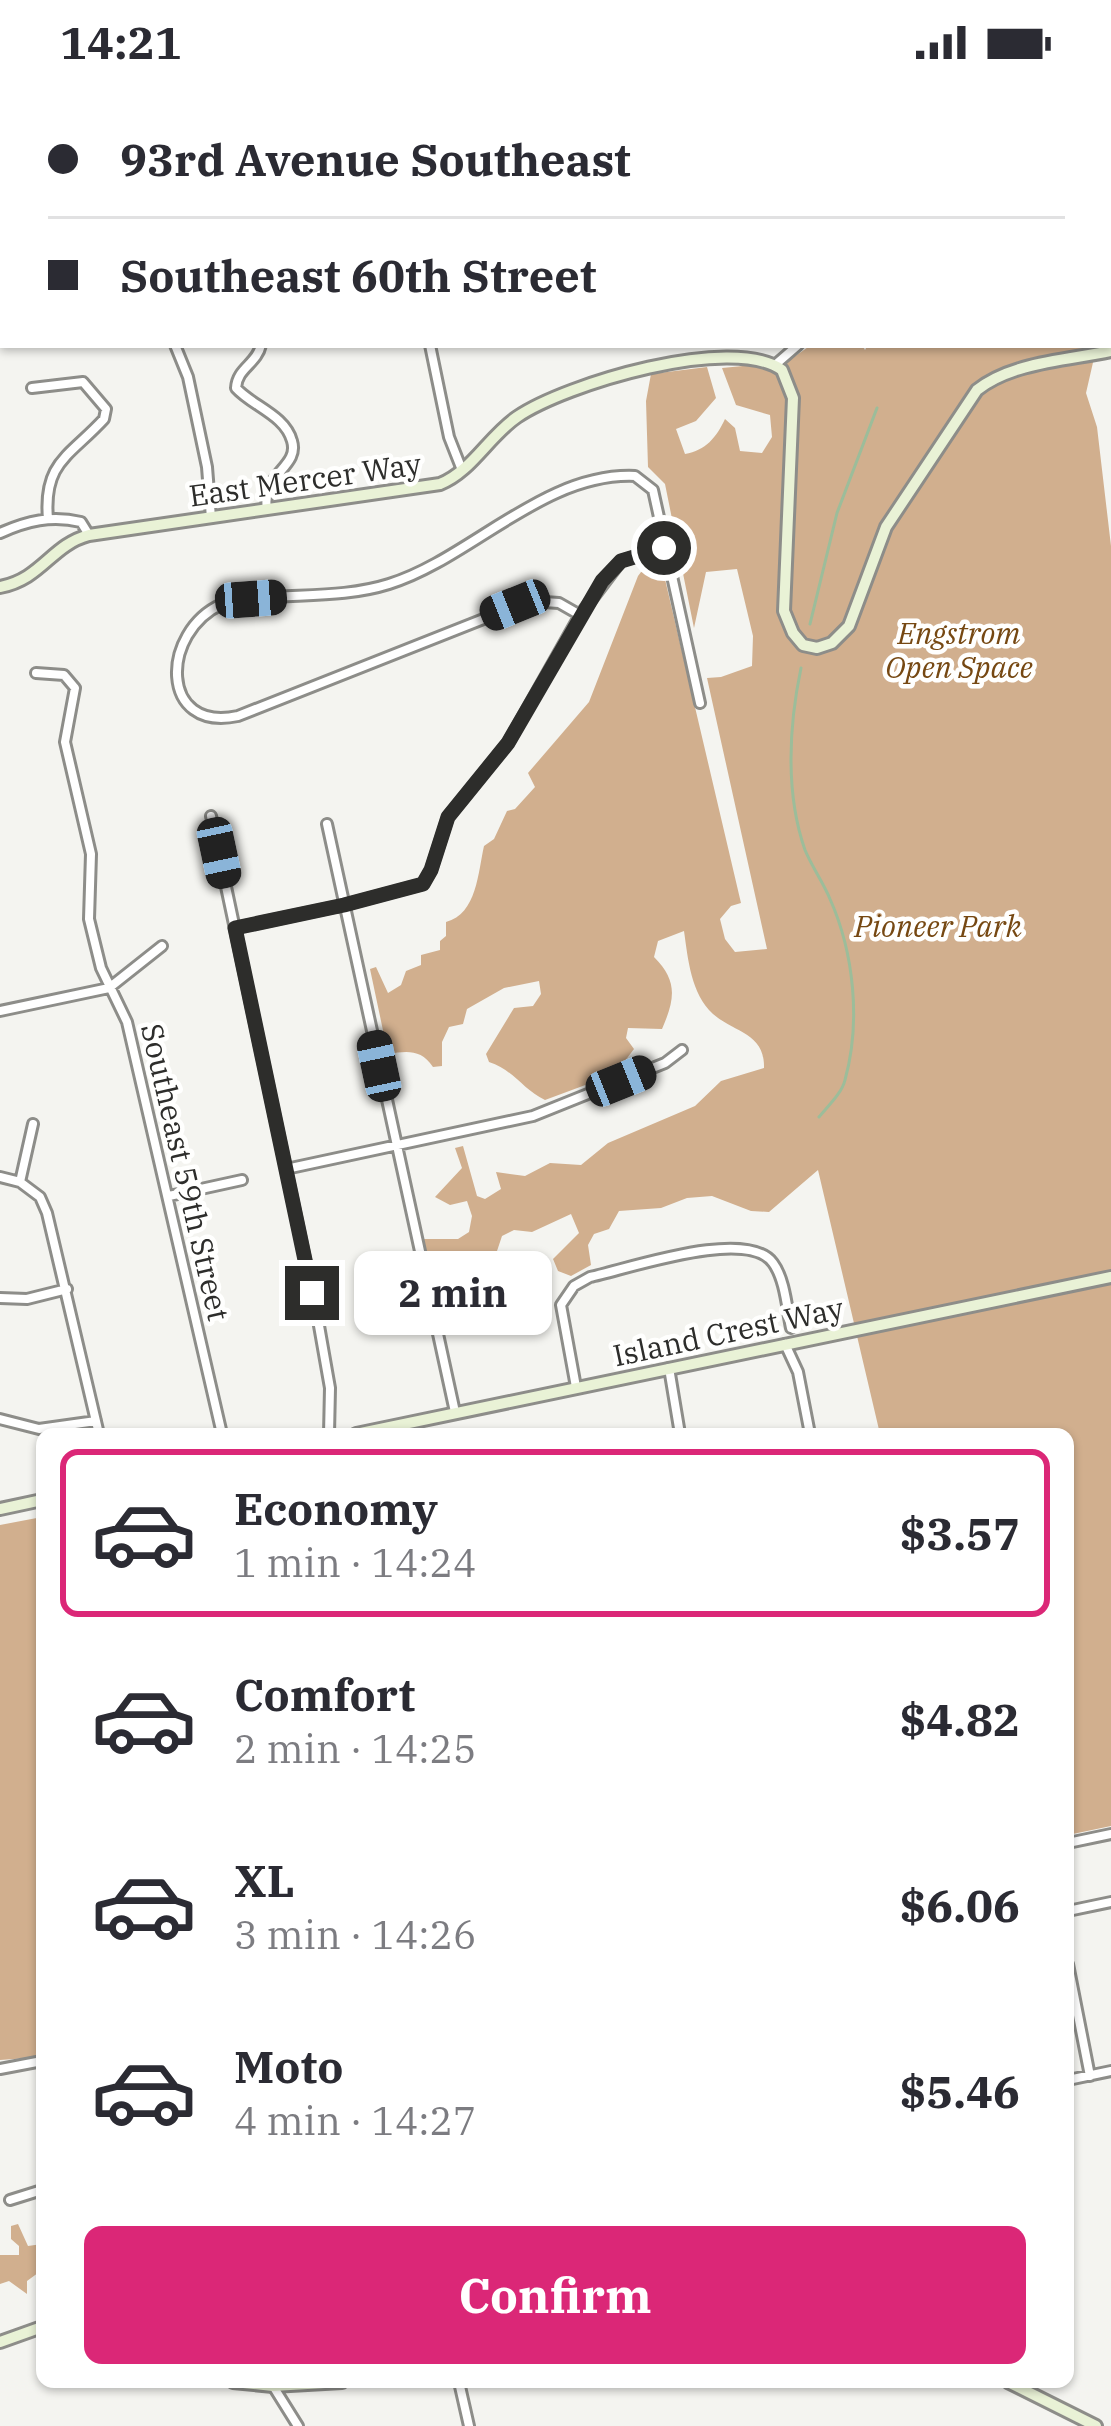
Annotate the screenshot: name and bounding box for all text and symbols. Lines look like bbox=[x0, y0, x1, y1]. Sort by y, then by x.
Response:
text: 14:21 bbox=[60, 13, 182, 71]
text: 93rd Avenue Southeast bbox=[120, 130, 631, 188]
text: Southeast 60th Street bbox=[120, 246, 597, 304]
street label: East Mercer Way bbox=[186, 443, 424, 515]
route start bbox=[637, 521, 691, 575]
car bbox=[475, 575, 555, 635]
car bbox=[214, 579, 288, 619]
park label: Engstrom Open Space bbox=[885, 613, 1033, 686]
car bbox=[194, 814, 244, 892]
park label: Pioneer Park bbox=[853, 906, 1022, 945]
street label: Southeast 59th Street bbox=[133, 1020, 239, 1324]
car bbox=[354, 1027, 404, 1105]
car bbox=[581, 1051, 661, 1111]
callout: 2 min bbox=[354, 1251, 552, 1335]
route end bbox=[285, 1266, 339, 1320]
text: 2 min bbox=[398, 1267, 508, 1318]
street label: Island Crest Way bbox=[609, 1288, 847, 1374]
icon: car bbox=[90, 1479, 198, 1587]
text: Economy bbox=[234, 1479, 438, 1537]
text: $3.57 bbox=[900, 1504, 1020, 1562]
text: 1 min · 14:24 bbox=[234, 1537, 476, 1588]
icon: car bbox=[90, 1665, 198, 1773]
text: Comfort bbox=[234, 1665, 415, 1723]
text: $4.82 bbox=[900, 1690, 1020, 1748]
text: 2 min · 14:25 bbox=[234, 1723, 476, 1774]
icon: car bbox=[90, 1851, 198, 1959]
text: XL bbox=[234, 1851, 295, 1909]
text: $6.06 bbox=[900, 1876, 1020, 1934]
text: 3 min · 14:26 bbox=[234, 1909, 476, 1960]
icon: car bbox=[90, 2037, 198, 2145]
text: Moto bbox=[234, 2037, 344, 2095]
text: $5.46 bbox=[900, 2062, 1020, 2120]
text: 4 min · 14:27 bbox=[234, 2095, 476, 2146]
button: Confirm bbox=[84, 2226, 1026, 2364]

